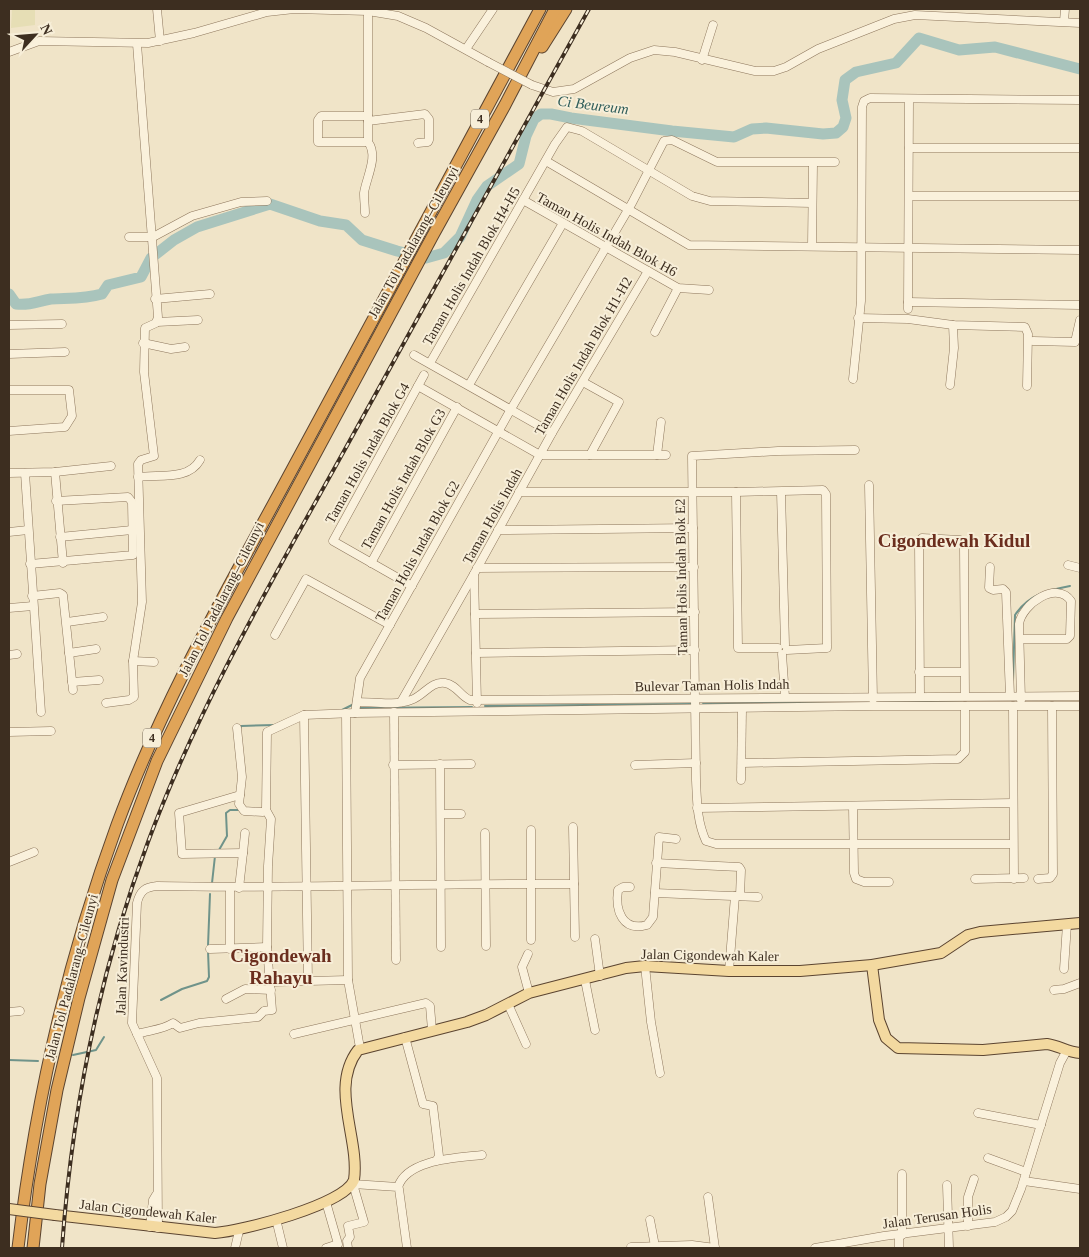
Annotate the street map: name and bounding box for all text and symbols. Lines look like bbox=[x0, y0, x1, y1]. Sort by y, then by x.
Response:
north arrow bbox=[10, 10, 60, 60]
text: N bbox=[37, 22, 55, 37]
water label: Ci Beureum bbox=[557, 93, 630, 117]
road number: 4 bbox=[471, 110, 489, 128]
street label: Jalan Tol Padalarang–Cileunyi bbox=[365, 164, 462, 321]
street label: Taman Holis Indah Blok H4-H5 bbox=[420, 184, 523, 348]
street label: Taman Holis Indah Blok H6 bbox=[534, 189, 680, 279]
street label: Taman Holis Indah Blok H1-H2 bbox=[532, 274, 635, 438]
street label: Taman Holis Indah Blok G4 bbox=[322, 380, 412, 526]
street label: Taman Holis Indah Blok G3 bbox=[358, 406, 448, 552]
street label: Taman Holis Indah bbox=[460, 466, 525, 567]
street label: Taman Holis Indah Blok G2 bbox=[372, 478, 462, 624]
street label: Taman Holis Indah Blok E2 bbox=[673, 498, 690, 656]
street label: Jalan Tol Padalarang–Cileunyi bbox=[176, 519, 267, 679]
district label: Cigondewah Kidul bbox=[878, 530, 1030, 551]
street label: Bulevar Taman Holis Indah bbox=[635, 677, 789, 694]
road number: 4 bbox=[143, 728, 161, 748]
street label: Jalan Tol Padalarang–Cileunyi bbox=[42, 892, 101, 1062]
street label: Jalan Kavindustri bbox=[113, 916, 132, 1015]
district label: Cigondewah Rahayu bbox=[230, 945, 332, 988]
street label: Jalan Cigondewah Kaler bbox=[641, 947, 779, 964]
street label: Jalan Cigondewah Kaler bbox=[79, 1197, 217, 1226]
street label: Jalan Terusan Holis bbox=[882, 1201, 993, 1232]

